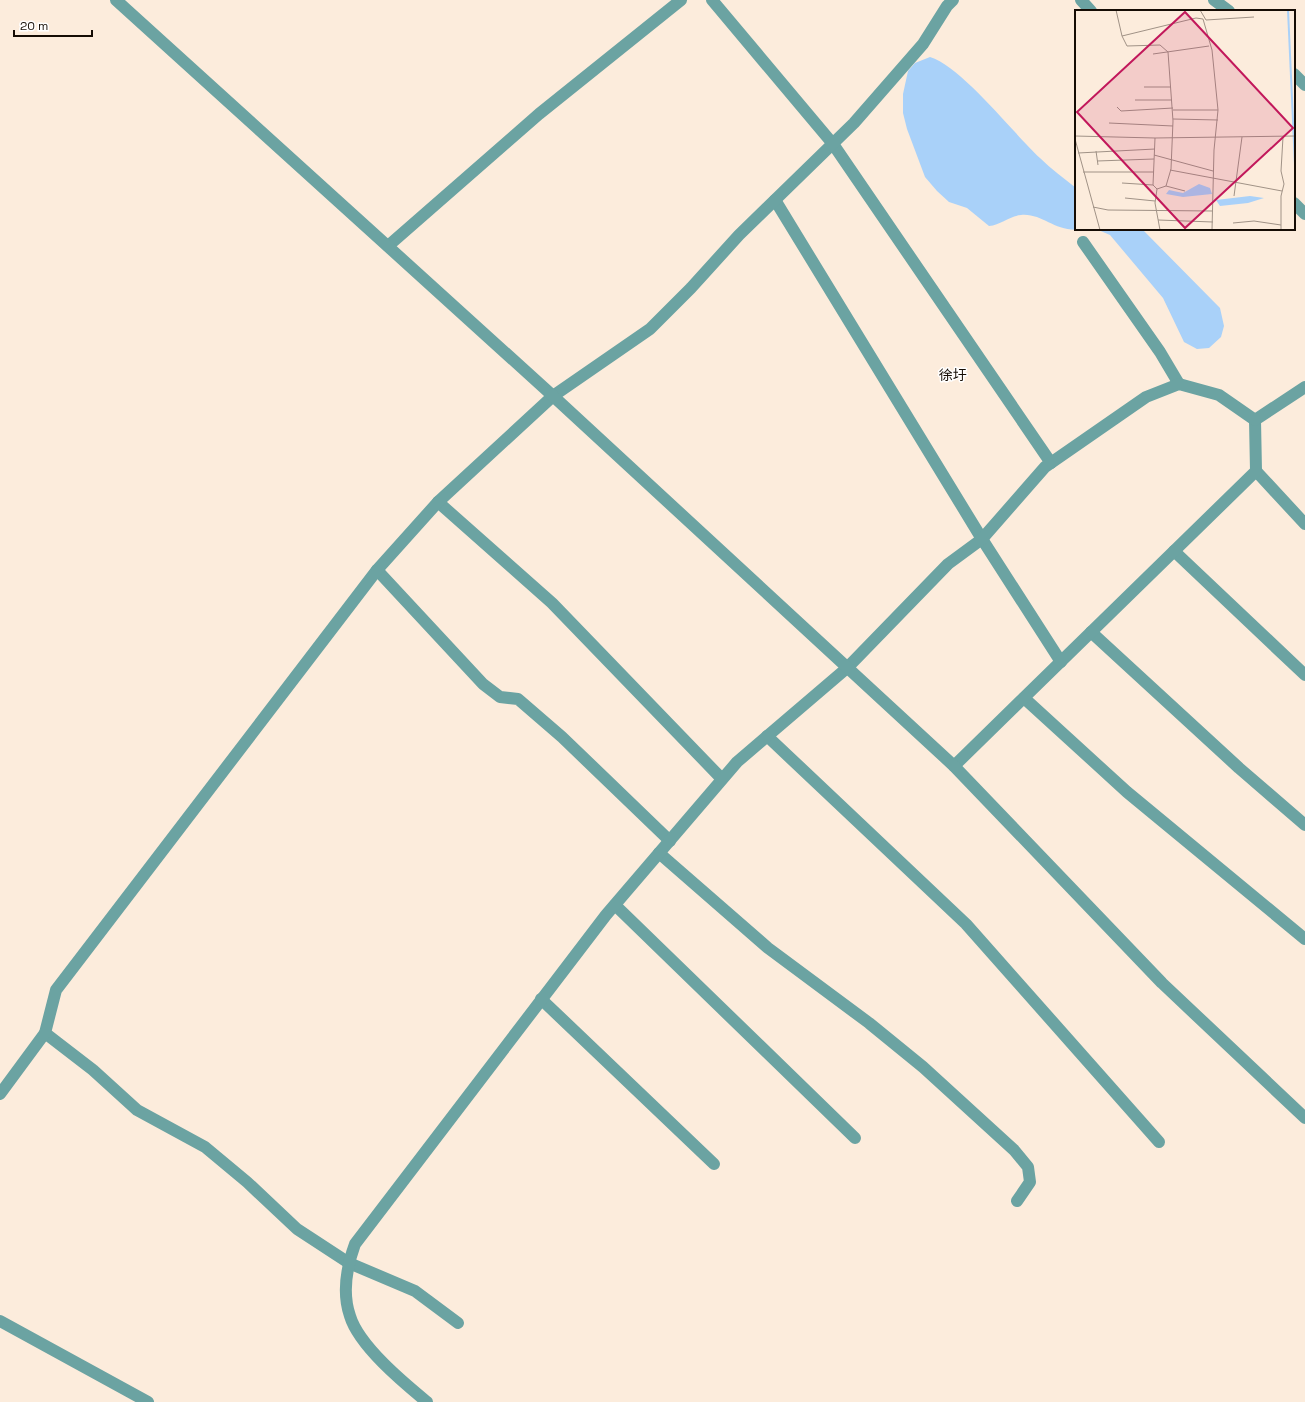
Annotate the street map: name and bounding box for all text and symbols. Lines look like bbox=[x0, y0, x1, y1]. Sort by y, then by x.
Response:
inset map bbox=[1075, 10, 1295, 230]
scale bar bbox=[14, 12, 92, 38]
text: 20 m bbox=[20, 18, 48, 34]
district label: 徐圩 bbox=[939, 366, 967, 384]

